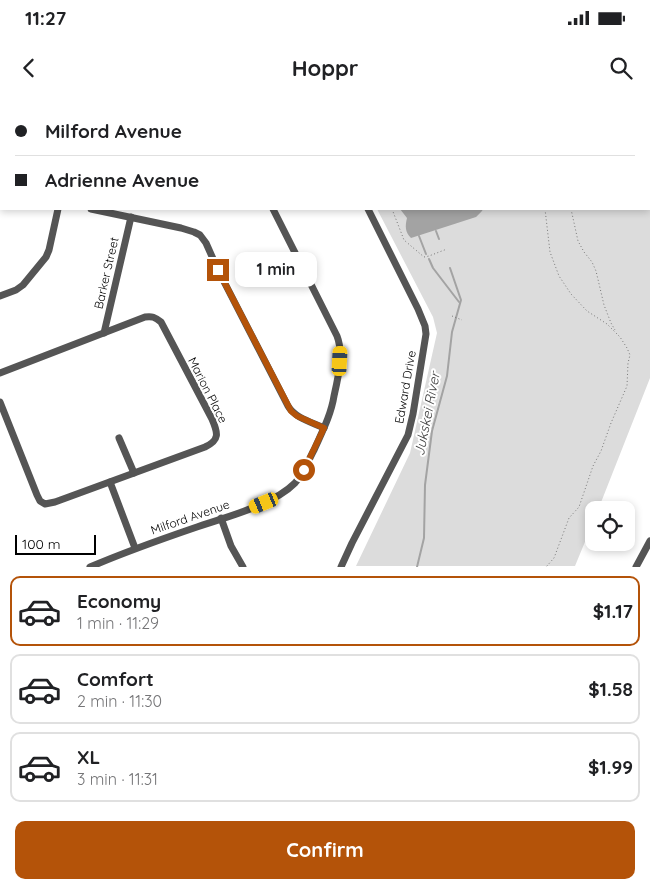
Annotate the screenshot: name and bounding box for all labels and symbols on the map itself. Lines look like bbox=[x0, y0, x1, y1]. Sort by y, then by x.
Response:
street label: Barker Street bbox=[90, 236, 122, 310]
callout: 1 min bbox=[236, 252, 318, 288]
route end bbox=[207, 259, 229, 281]
car bbox=[331, 346, 348, 376]
street label: Edward Drive bbox=[391, 349, 419, 425]
street label: Marion Place bbox=[185, 355, 231, 426]
water label: Jukskei River bbox=[410, 369, 444, 457]
route start bbox=[293, 459, 315, 481]
car bbox=[247, 490, 280, 516]
street label: Milford Avenue bbox=[149, 496, 232, 537]
scale bar bbox=[15, 532, 96, 555]

